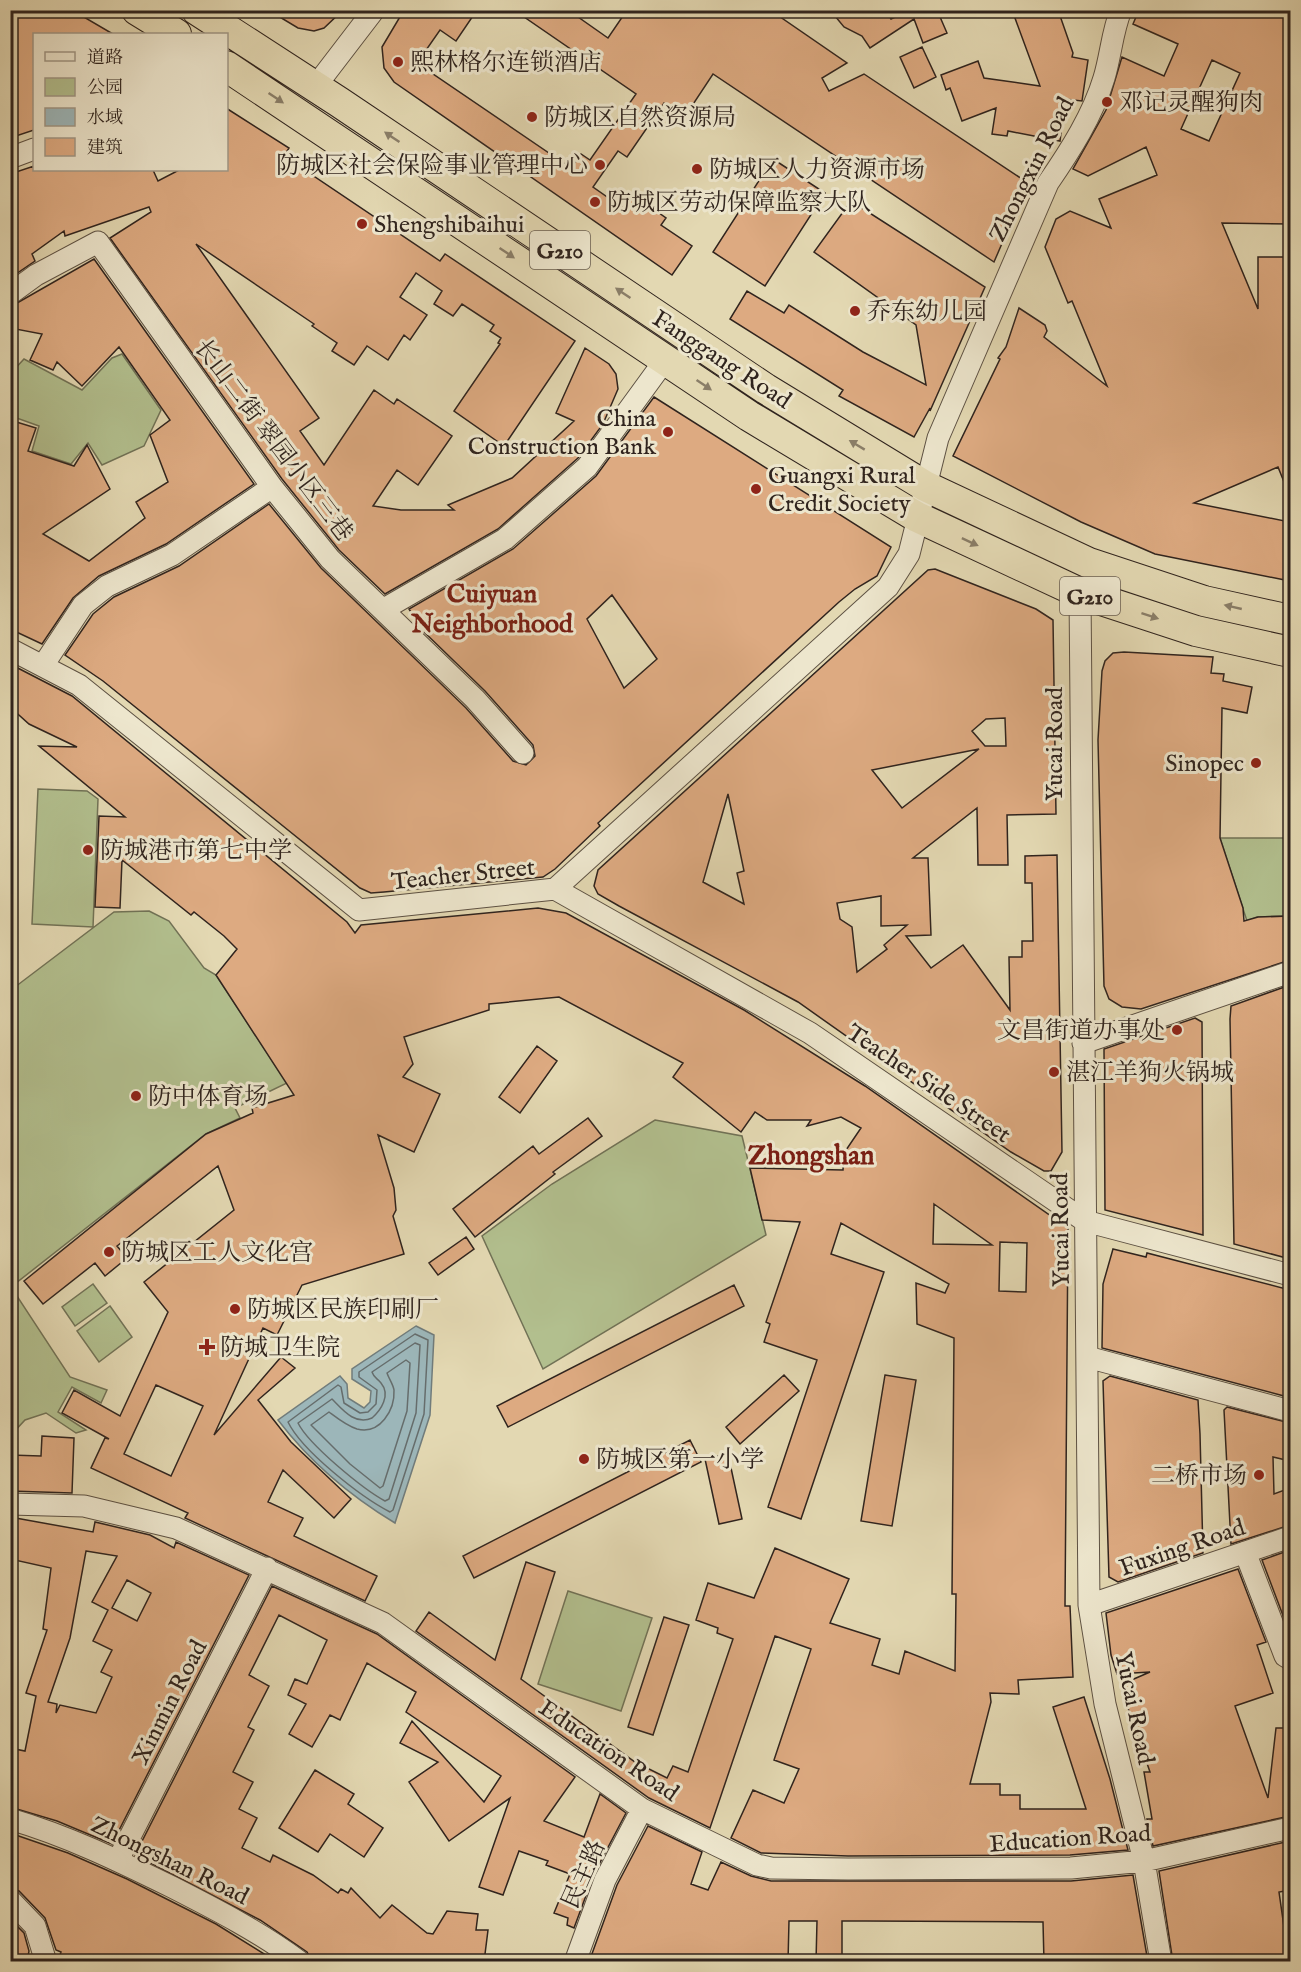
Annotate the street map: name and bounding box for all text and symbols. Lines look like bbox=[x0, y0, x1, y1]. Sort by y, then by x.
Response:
legend bbox=[33, 33, 228, 171]
text: 道路 bbox=[87, 47, 123, 70]
place label: 熙林格尔连锁酒店 bbox=[410, 48, 602, 79]
marker: 熙林格尔连锁酒店 bbox=[391, 55, 405, 69]
text: 公园 bbox=[87, 77, 123, 100]
place label: 邓记灵醒狗肉 bbox=[1119, 88, 1263, 119]
one-way arrow bbox=[267, 92, 284, 103]
street label: Zhongxin Road bbox=[983, 92, 1082, 247]
marker: 邓记灵醒狗肉 bbox=[1100, 95, 1114, 109]
place label: 防城区自然资源局 bbox=[544, 103, 736, 134]
text: 水域 bbox=[87, 107, 123, 130]
marker: 防城区自然资源局 bbox=[525, 110, 539, 124]
one-way arrow bbox=[384, 131, 400, 143]
text: 建筑 bbox=[87, 137, 123, 160]
place label: 防城区社会保险事业管理中心 bbox=[276, 151, 588, 182]
place label: 防城区人力资源市场 bbox=[709, 155, 925, 186]
marker: 防城区社会保险事业管理中心 bbox=[593, 158, 607, 172]
marker: 防城区人力资源市场 bbox=[690, 162, 704, 176]
place label: 防城区劳动保障监察大队 bbox=[607, 188, 871, 219]
marker: 防城区劳动保障监察大队 bbox=[588, 195, 602, 209]
place label: Shengshibaihui bbox=[374, 210, 524, 241]
marker: Shengshibaihui bbox=[355, 217, 369, 231]
road number: G210 bbox=[530, 231, 590, 269]
one-way arrow bbox=[499, 247, 515, 258]
one-way arrow bbox=[615, 288, 631, 299]
place label: 乔东幼儿园 bbox=[867, 297, 987, 328]
street label: Fanggang Road bbox=[646, 304, 797, 417]
marker: 乔东幼儿园 bbox=[848, 304, 862, 318]
street label: 长山二街 翠园小区三巷 bbox=[187, 334, 359, 548]
one-way arrow bbox=[696, 380, 712, 391]
place label: China Construction Bank bbox=[468, 404, 657, 463]
marker: China Construction Bank bbox=[661, 425, 675, 439]
one-way arrow bbox=[849, 439, 865, 450]
place label: Guangxi Rural Credit Society bbox=[768, 461, 916, 520]
marker: Guangxi Rural Credit Society bbox=[749, 482, 763, 496]
one-way arrow bbox=[961, 537, 978, 546]
road number: G210 bbox=[1060, 577, 1120, 615]
district label: Cuiyuan Neighborhood bbox=[410, 578, 574, 641]
one-way arrow bbox=[1224, 602, 1243, 611]
one-way arrow bbox=[1141, 612, 1159, 621]
street label: Yucai Road bbox=[1040, 687, 1071, 801]
place label: Sinopec bbox=[1165, 749, 1244, 780]
marker: Sinopec bbox=[1249, 756, 1263, 770]
place label: 防城港市第七中学 bbox=[100, 836, 292, 867]
marker: 防城港市第七中学 bbox=[81, 843, 95, 857]
street label: Teacher Street bbox=[390, 853, 537, 898]
place label: 文昌街道办事处 bbox=[997, 1016, 1165, 1047]
street label: Teacher Side Street bbox=[840, 1018, 1016, 1151]
marker: 文昌街道办事处 bbox=[1170, 1023, 1184, 1037]
place label: 湛江羊狗火锅城 bbox=[1066, 1058, 1234, 1089]
marker: 湛江羊狗火锅城 bbox=[1047, 1065, 1061, 1079]
place label: 防中体育场 bbox=[148, 1082, 268, 1113]
marker: 防中体育场 bbox=[129, 1089, 143, 1103]
district label: Zhongshan bbox=[748, 1140, 875, 1174]
street label: Yucai Road bbox=[1045, 1172, 1078, 1287]
place label: 防城区工人文化宫 bbox=[121, 1238, 313, 1269]
marker: 防城区工人文化宫 bbox=[102, 1245, 116, 1259]
place label: 防城区民族印刷厂 bbox=[247, 1295, 439, 1326]
marker: 防城区民族印刷厂 bbox=[228, 1302, 242, 1316]
place label: 防城卫生院 bbox=[220, 1333, 340, 1364]
marker: 防城卫生院 bbox=[198, 1338, 216, 1356]
place label: 防城区第一小学 bbox=[596, 1445, 764, 1476]
marker: 防城区第一小学 bbox=[577, 1452, 591, 1466]
place label: 二桥市场 bbox=[1151, 1461, 1247, 1492]
marker: 二桥市场 bbox=[1252, 1468, 1266, 1482]
street label: Fuxing Road bbox=[1116, 1512, 1250, 1584]
street label: Xinmin Road bbox=[126, 1635, 215, 1770]
street label: Yucai Road bbox=[1106, 1649, 1161, 1768]
street label: Education Road bbox=[532, 1693, 684, 1810]
street label: Zhongshan Road bbox=[85, 1810, 254, 1913]
street label: Education Road bbox=[988, 1818, 1152, 1861]
street label: 民主路 bbox=[556, 1835, 613, 1914]

